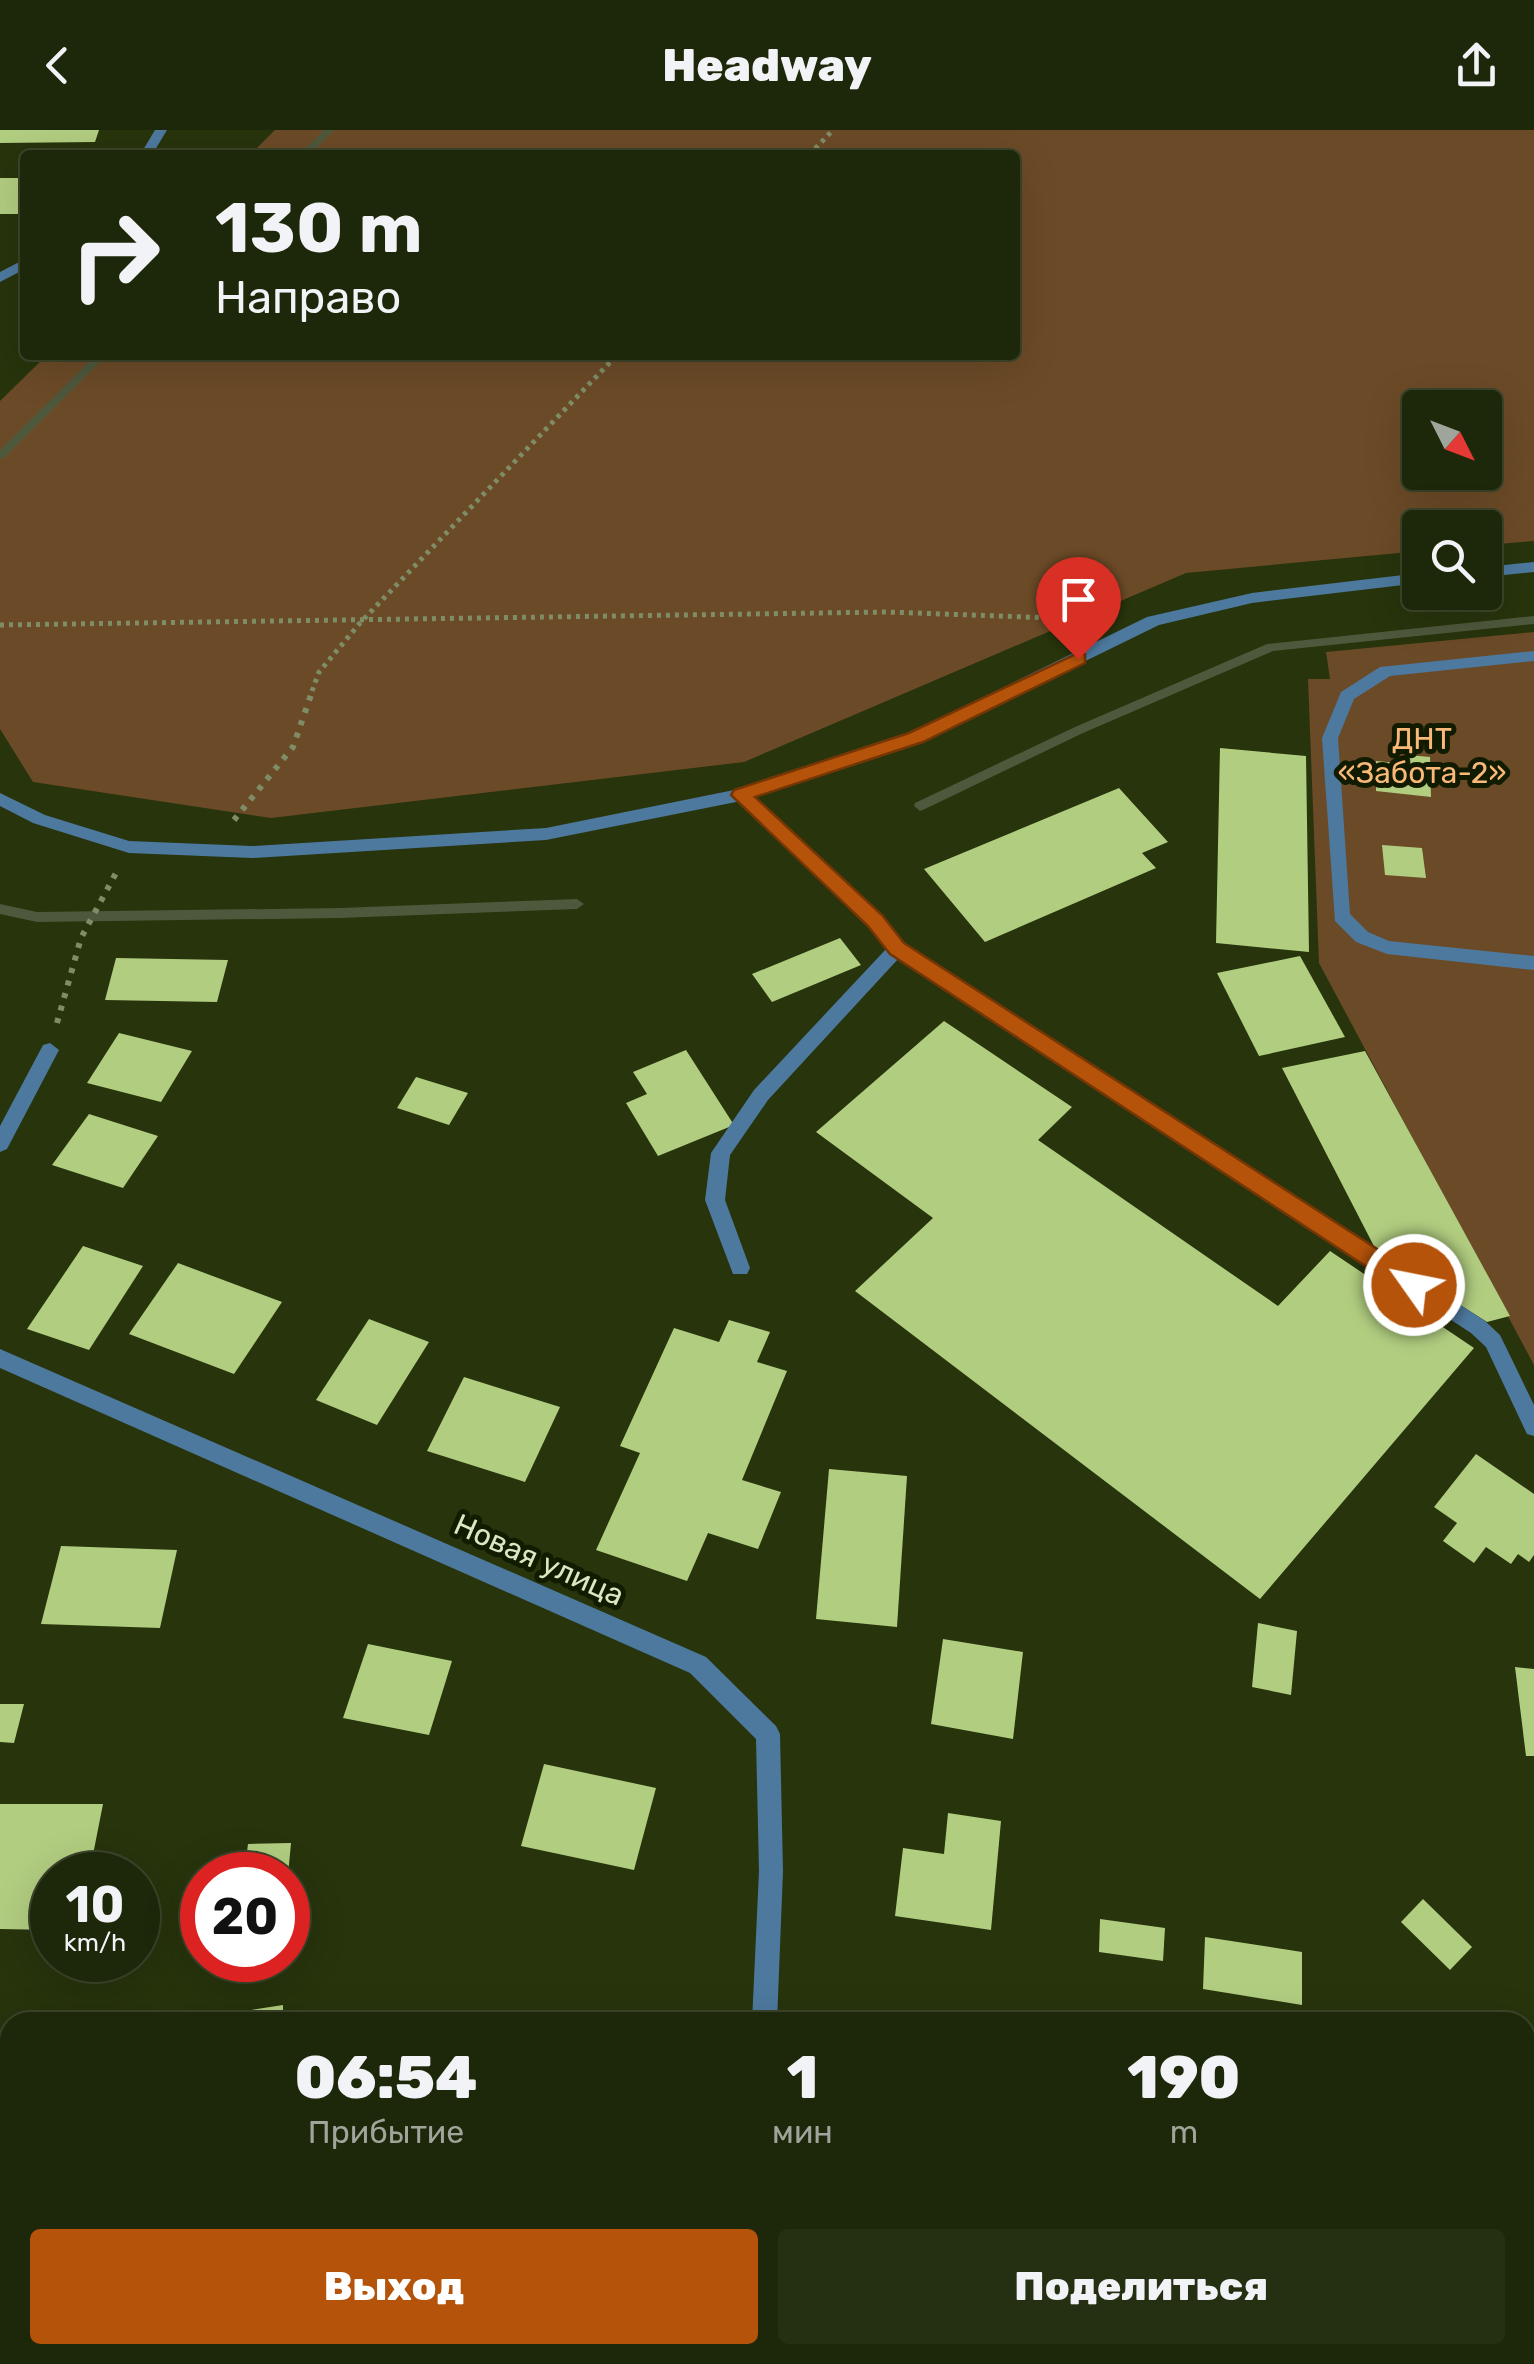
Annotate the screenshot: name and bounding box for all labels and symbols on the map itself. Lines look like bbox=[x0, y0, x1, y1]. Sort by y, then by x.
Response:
north arrow bbox=[1402, 390, 1502, 490]
pin bbox=[1036, 557, 1121, 660]
park label: ДНТ «Забота-2» bbox=[1337, 721, 1507, 791]
position arrow bbox=[1362, 1233, 1466, 1337]
street label: Новая улица bbox=[449, 1507, 629, 1613]
speed limit sign: 20 bbox=[180, 1852, 310, 1982]

